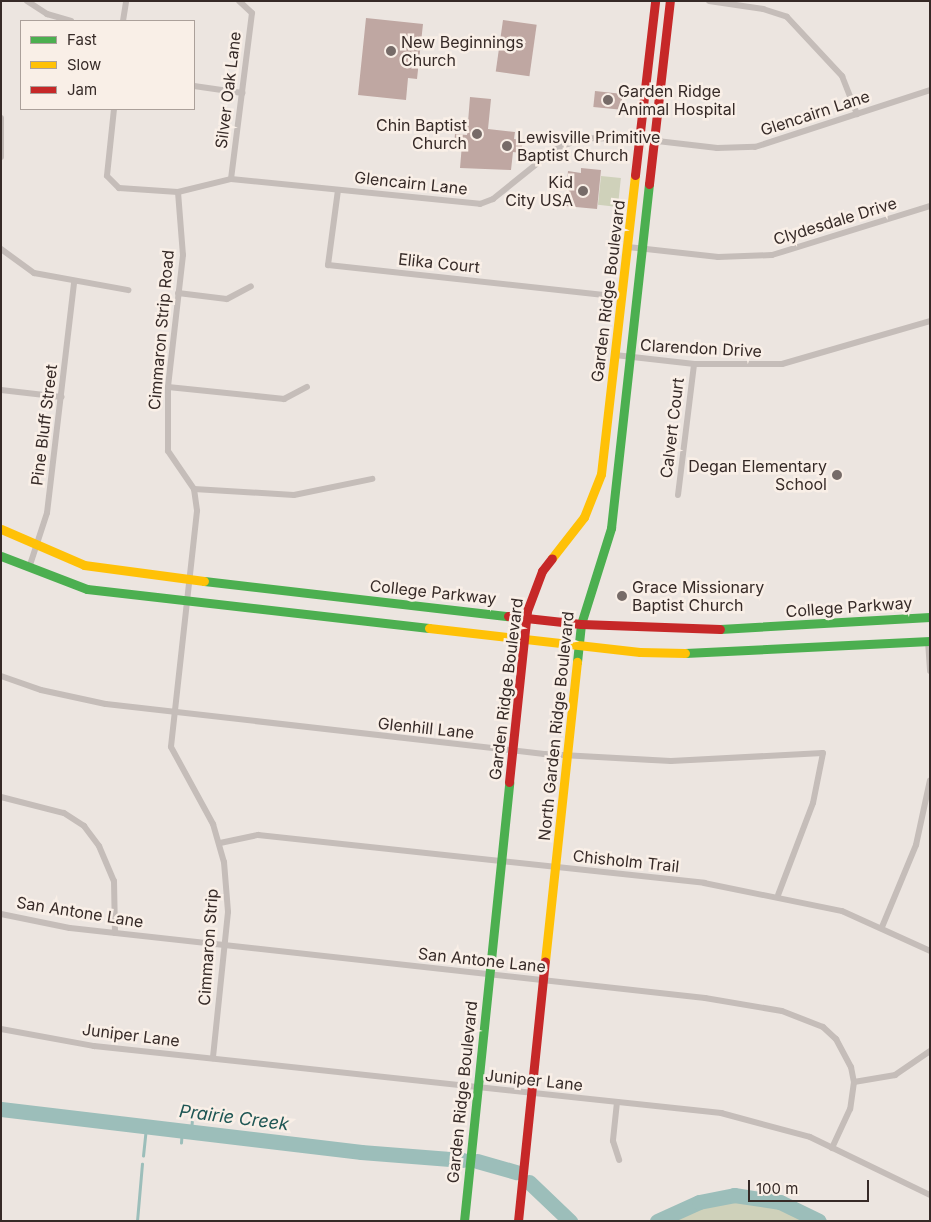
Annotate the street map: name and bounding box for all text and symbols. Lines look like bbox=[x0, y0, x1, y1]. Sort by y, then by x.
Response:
legend bbox=[20, 20, 195, 110]
text: Fast bbox=[67, 30, 97, 49]
street label: Silver Oak Lane bbox=[211, 30, 245, 150]
place label: New Beginnings Church bbox=[401, 32, 524, 70]
marker: New Beginnings Church bbox=[385, 45, 397, 57]
text: Slow bbox=[67, 55, 101, 74]
text: Jam bbox=[67, 80, 97, 99]
place label: Garden Ridge Animal Hospital bbox=[618, 81, 736, 119]
street label: Glencairn Lane bbox=[758, 86, 872, 140]
marker: Garden Ridge Animal Hospital bbox=[602, 94, 614, 106]
place label: Chin Baptist Church bbox=[376, 115, 467, 153]
place label: Lewisville Primitive Baptist Church bbox=[517, 127, 660, 165]
marker: Chin Baptist Church bbox=[471, 128, 483, 140]
marker: Lewisville Primitive Baptist Church bbox=[501, 140, 513, 152]
street label: Glencairn Lane bbox=[353, 168, 469, 198]
place label: Kid City USA bbox=[505, 172, 573, 210]
marker: Kid City USA bbox=[577, 185, 589, 197]
street label: Clydesdale Drive bbox=[771, 193, 899, 249]
street label: Garden Ridge Boulevard bbox=[587, 199, 629, 383]
street label: Cimmaron Strip Road bbox=[144, 249, 178, 411]
street label: Elika Court bbox=[397, 249, 481, 277]
street label: Clarendon Drive bbox=[640, 335, 762, 361]
street label: Pine Bluff Street bbox=[27, 363, 61, 487]
street label: Calvert Court bbox=[656, 377, 688, 479]
place label: Degan Elementary School bbox=[688, 456, 827, 494]
marker: Degan Elementary School bbox=[831, 469, 843, 481]
street label: College Parkway bbox=[369, 576, 497, 608]
place label: Grace Missionary Baptist Church bbox=[632, 577, 764, 615]
marker: Grace Missionary Baptist Church bbox=[616, 590, 628, 602]
street label: College Parkway bbox=[785, 593, 913, 621]
street label: Garden Ridge Boulevard bbox=[485, 597, 527, 781]
street label: North Garden Ridge Boulevard bbox=[534, 610, 578, 842]
street label: Glenhill Lane bbox=[377, 713, 475, 743]
street label: Chisholm Trail bbox=[572, 846, 680, 876]
street label: Cimmaron Strip bbox=[194, 888, 222, 1006]
street label: San Antone Lane bbox=[15, 892, 145, 932]
street label: San Antone Lane bbox=[417, 944, 547, 976]
street label: Garden Ridge Boulevard bbox=[443, 1000, 481, 1184]
street label: Juniper Lane bbox=[81, 1019, 181, 1051]
street label: Juniper Lane bbox=[484, 1065, 584, 1095]
water label: Prairie Creek bbox=[178, 1101, 290, 1135]
scale bar bbox=[751, 1170, 872, 1202]
text: 100 m bbox=[756, 1179, 798, 1198]

